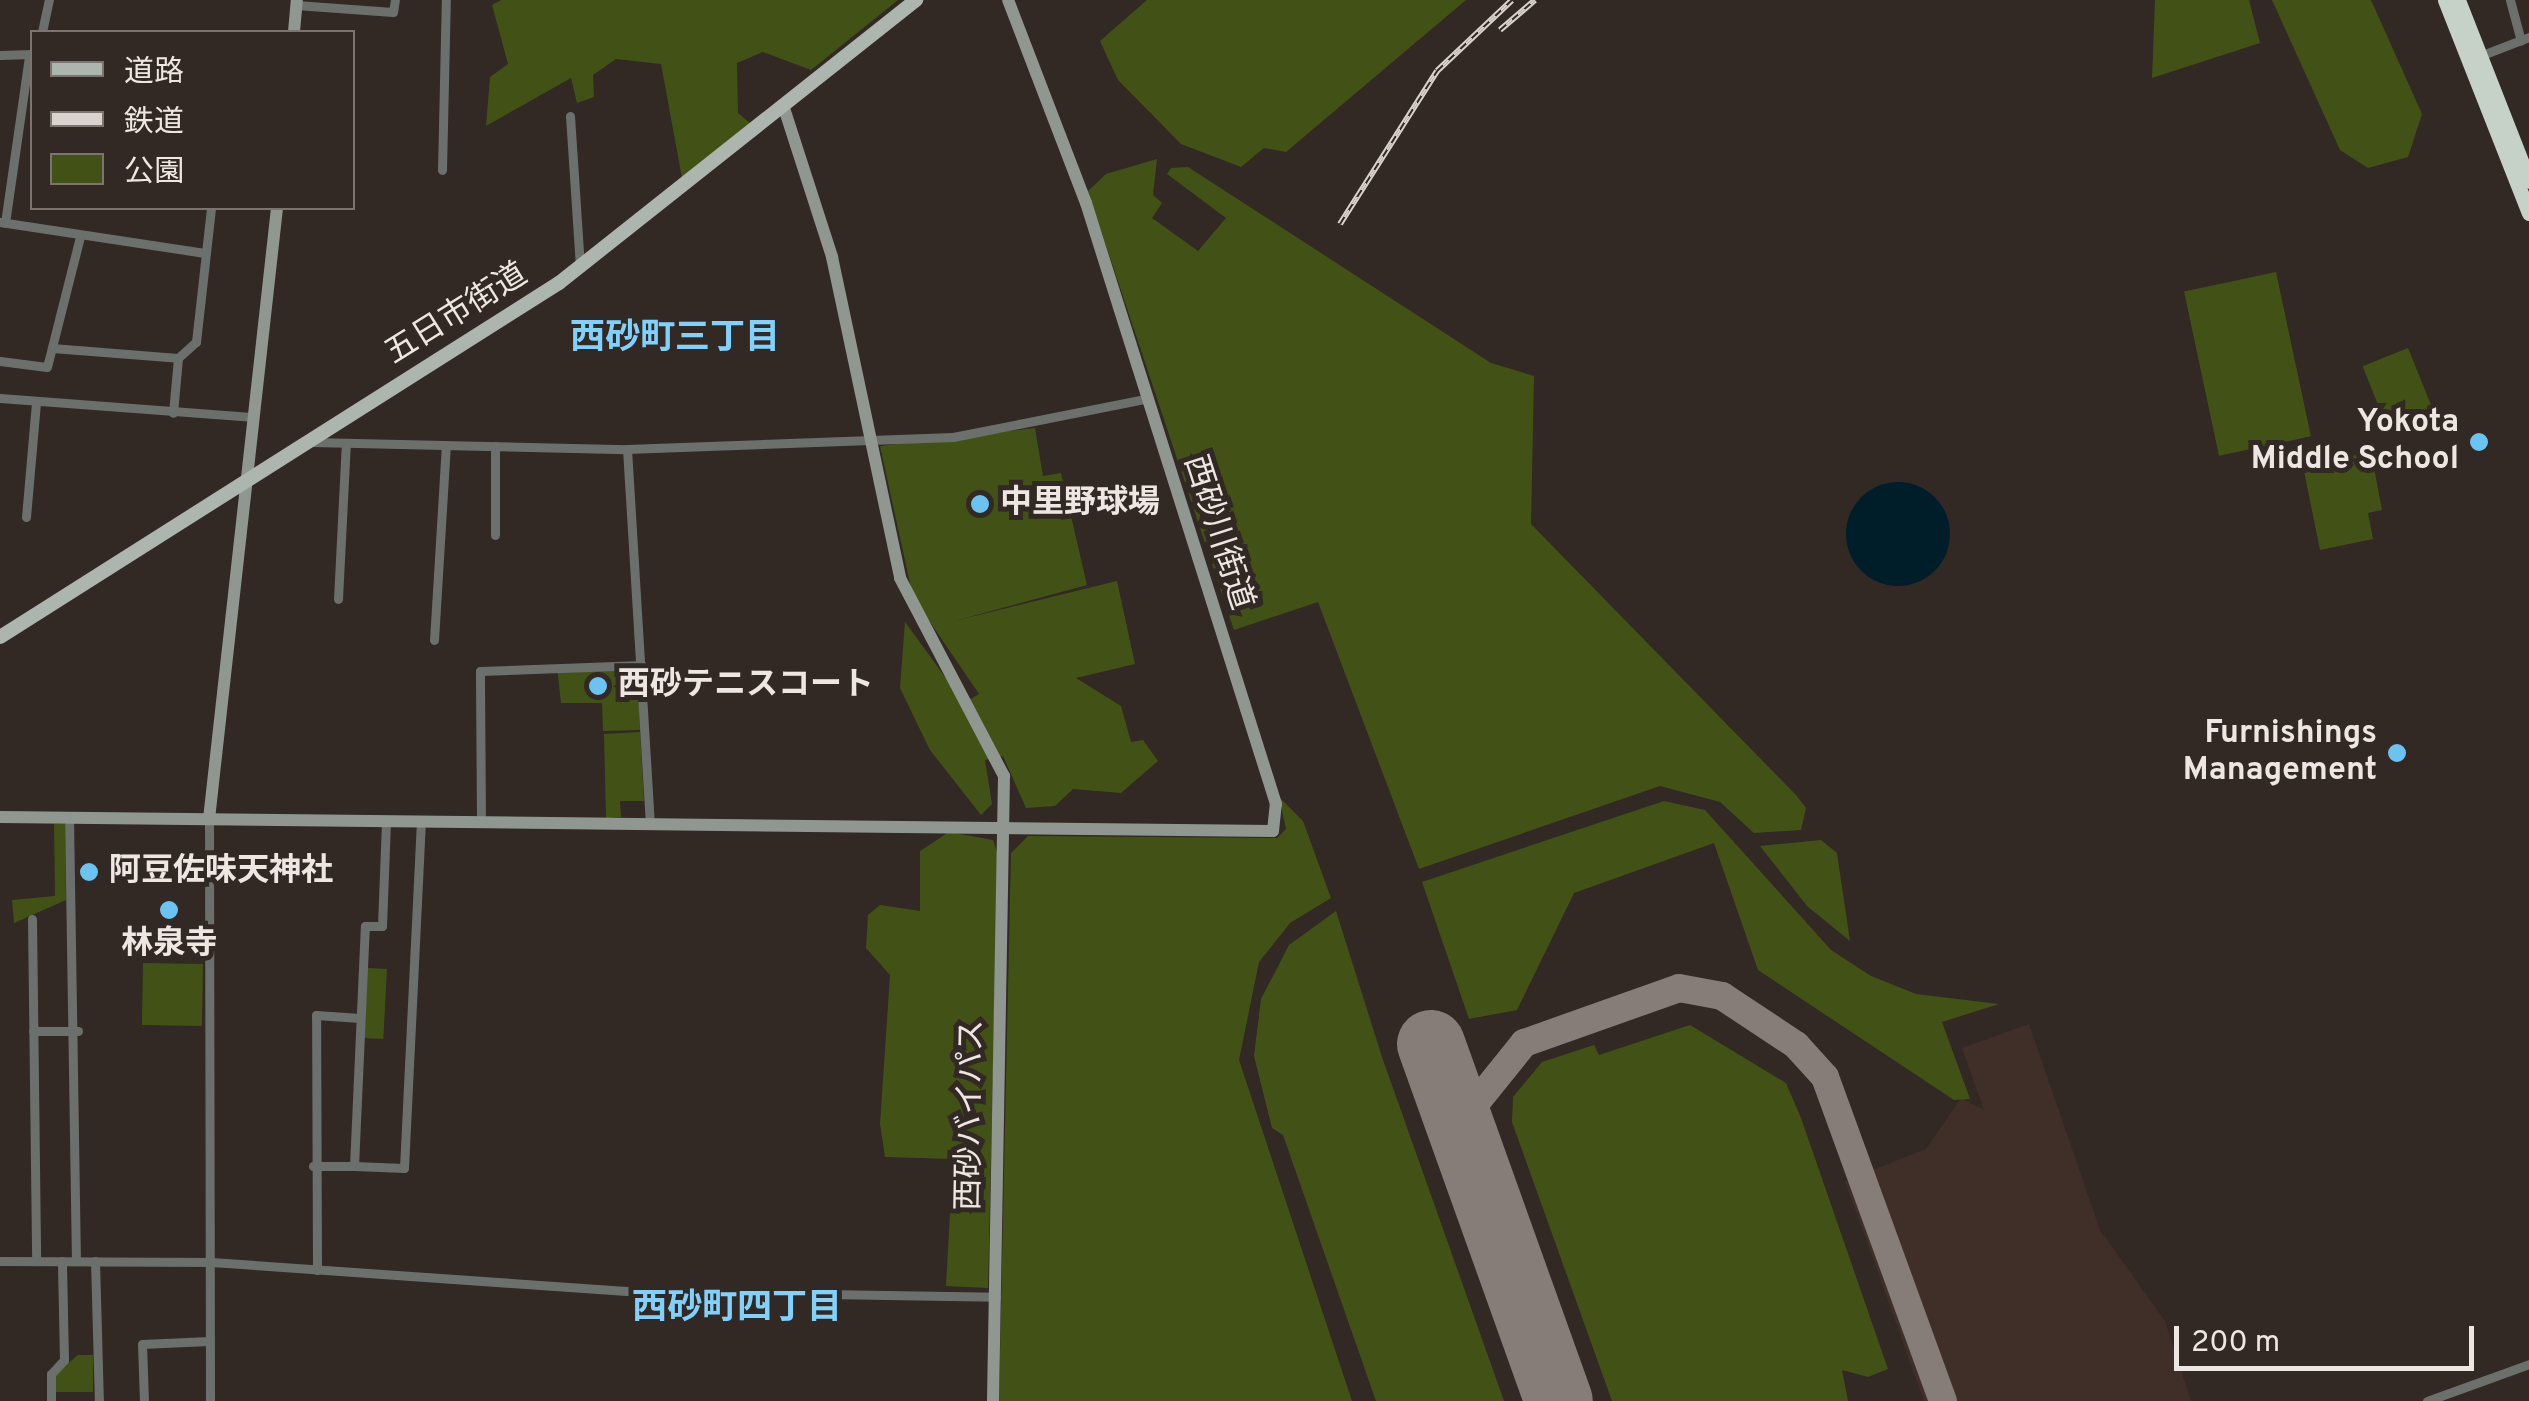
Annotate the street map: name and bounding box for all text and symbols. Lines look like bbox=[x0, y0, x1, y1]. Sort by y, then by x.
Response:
legend bbox=[30, 30, 355, 210]
text: 道路 bbox=[124, 55, 184, 92]
text: 鉄道 bbox=[124, 105, 184, 142]
text: 公園 bbox=[124, 155, 184, 192]
street label: 五日市街道 bbox=[379, 256, 535, 374]
district label: 西砂町三丁目 bbox=[570, 318, 780, 360]
place label: Yokota Middle School bbox=[2251, 405, 2459, 480]
marker: Yokota Middle School bbox=[2468, 431, 2490, 453]
street label: 西砂川街道 bbox=[1174, 451, 1260, 615]
place label: 中里野球場 bbox=[1000, 485, 1160, 523]
marker: 中里野球場 bbox=[969, 493, 991, 515]
place label: 西砂テニスコート bbox=[618, 667, 874, 705]
marker: 西砂テニスコート bbox=[587, 675, 609, 697]
place label: Furnishings Management bbox=[2183, 716, 2377, 791]
marker: Furnishings Management bbox=[2386, 742, 2408, 764]
place label: 阿豆佐味天神社 bbox=[109, 853, 333, 891]
marker: 阿豆佐味天神社 bbox=[78, 861, 100, 883]
marker: 林泉寺 bbox=[158, 899, 180, 921]
place label: 林泉寺 bbox=[121, 926, 217, 964]
street label: 西砂バイパス bbox=[951, 1019, 993, 1211]
district label: 西砂町四丁目 bbox=[632, 1288, 842, 1330]
scale bar bbox=[2179, 1306, 2479, 1368]
text: 200 m bbox=[2191, 1325, 2280, 1362]

